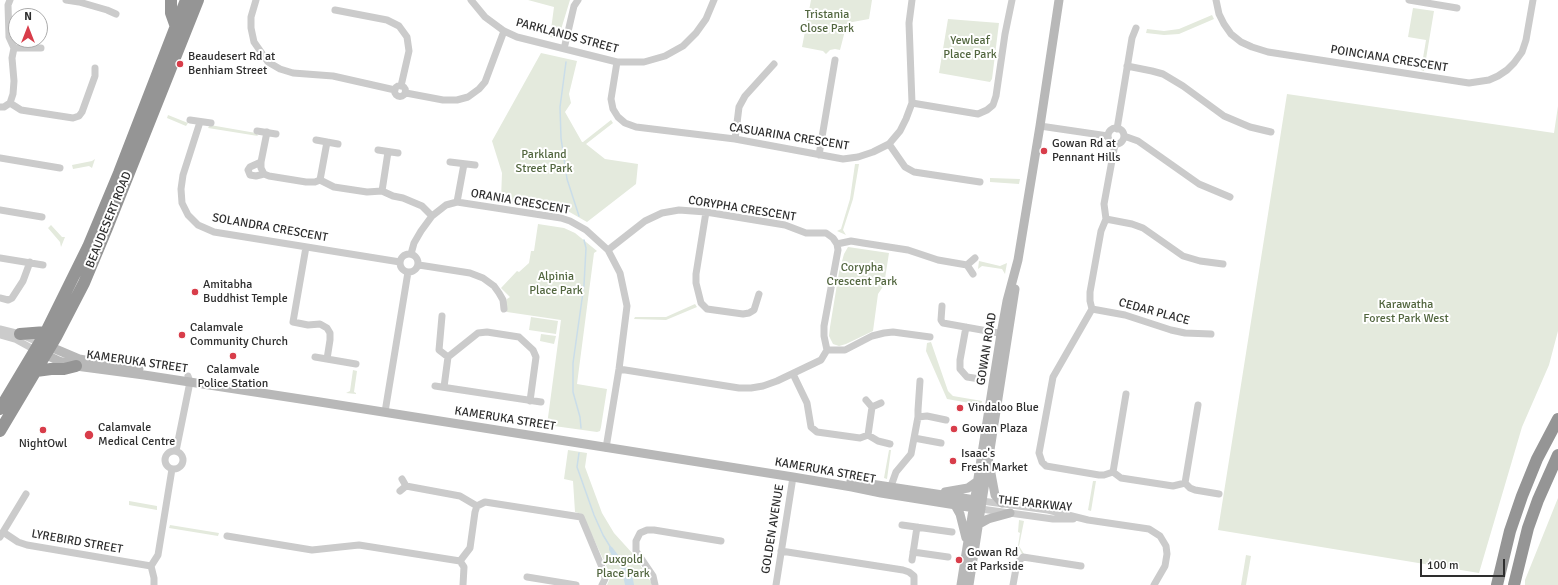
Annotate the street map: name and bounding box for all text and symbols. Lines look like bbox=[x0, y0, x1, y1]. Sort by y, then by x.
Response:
north arrow bbox=[8, 8, 48, 48]
park label: Tristania Close Park bbox=[800, 8, 854, 36]
text: N bbox=[24, 10, 32, 23]
street label: PARKLANDS STREET bbox=[514, 15, 620, 57]
park label: Yewleaf Place Park bbox=[943, 34, 997, 62]
street label: POINCIANA CRESCENT bbox=[1329, 43, 1449, 75]
place label: Beaudesert Rd at Benhiam Street bbox=[188, 50, 275, 78]
marker: Beaudesert Rd at Benhiam Street bbox=[175, 59, 185, 69]
street label: CASUARINA CRESCENT bbox=[728, 120, 850, 154]
place label: Gowan Rd at Pennant Hills bbox=[1052, 137, 1121, 165]
marker: Gowan Rd at Pennant Hills bbox=[1039, 146, 1049, 156]
park label: Parkland Street Park bbox=[516, 148, 572, 176]
street label: BEAUDESERT ROAD bbox=[83, 170, 135, 270]
street label: ORANIA CRESCENT bbox=[469, 186, 571, 218]
street label: CORYPHA CRESCENT bbox=[687, 193, 797, 225]
street label: SOLANDRA CRESCENT bbox=[211, 211, 329, 245]
park label: Corypha Crescent Park bbox=[827, 261, 897, 289]
park label: Alpinia Place Park bbox=[529, 270, 583, 298]
place label: Amitabha Buddhist Temple bbox=[203, 278, 288, 306]
marker: Amitabha Buddhist Temple bbox=[190, 287, 200, 297]
street label: CEDAR PLACE bbox=[1117, 296, 1191, 328]
park label: Karawatha Forest Park West bbox=[1363, 298, 1449, 326]
street label: GOWAN ROAD bbox=[974, 312, 1000, 386]
place label: Calamvale Community Church bbox=[190, 321, 288, 349]
marker: Calamvale Community Church bbox=[177, 330, 187, 340]
street label: KAMERUKA STREET bbox=[85, 348, 189, 376]
marker: Calamvale Police Station bbox=[228, 351, 238, 361]
place label: Calamvale Police Station bbox=[198, 363, 268, 391]
place label: Vindaloo Blue bbox=[968, 401, 1039, 415]
marker: Vindaloo Blue bbox=[955, 403, 965, 413]
street label: KAMERUKA STREET bbox=[453, 404, 557, 434]
place label: Calamvale Medical Centre bbox=[98, 421, 175, 449]
place label: Gowan Plaza bbox=[962, 422, 1028, 436]
marker: Gowan Plaza bbox=[949, 424, 959, 434]
marker: NightOwl bbox=[38, 425, 48, 435]
marker: Calamvale Medical Centre bbox=[83, 429, 95, 441]
place label: NightOwl bbox=[19, 437, 67, 451]
place label: Isaac's Fresh Market bbox=[961, 447, 1028, 475]
street label: KAMERUKA STREET bbox=[773, 455, 877, 487]
marker: Isaac's Fresh Market bbox=[948, 456, 958, 466]
street label: GOLDEN AVENUE bbox=[759, 483, 787, 575]
street label: THE PARKWAY bbox=[998, 493, 1072, 515]
street label: LYREBIRD STREET bbox=[30, 527, 124, 557]
place label: Gowan Rd at Parkside bbox=[967, 546, 1024, 574]
scale bar bbox=[1422, 551, 1507, 577]
park label: Juxgold Place Park bbox=[596, 553, 650, 581]
marker: Gowan Rd at Parkside bbox=[954, 555, 964, 565]
text: 100 m bbox=[1427, 558, 1459, 573]

